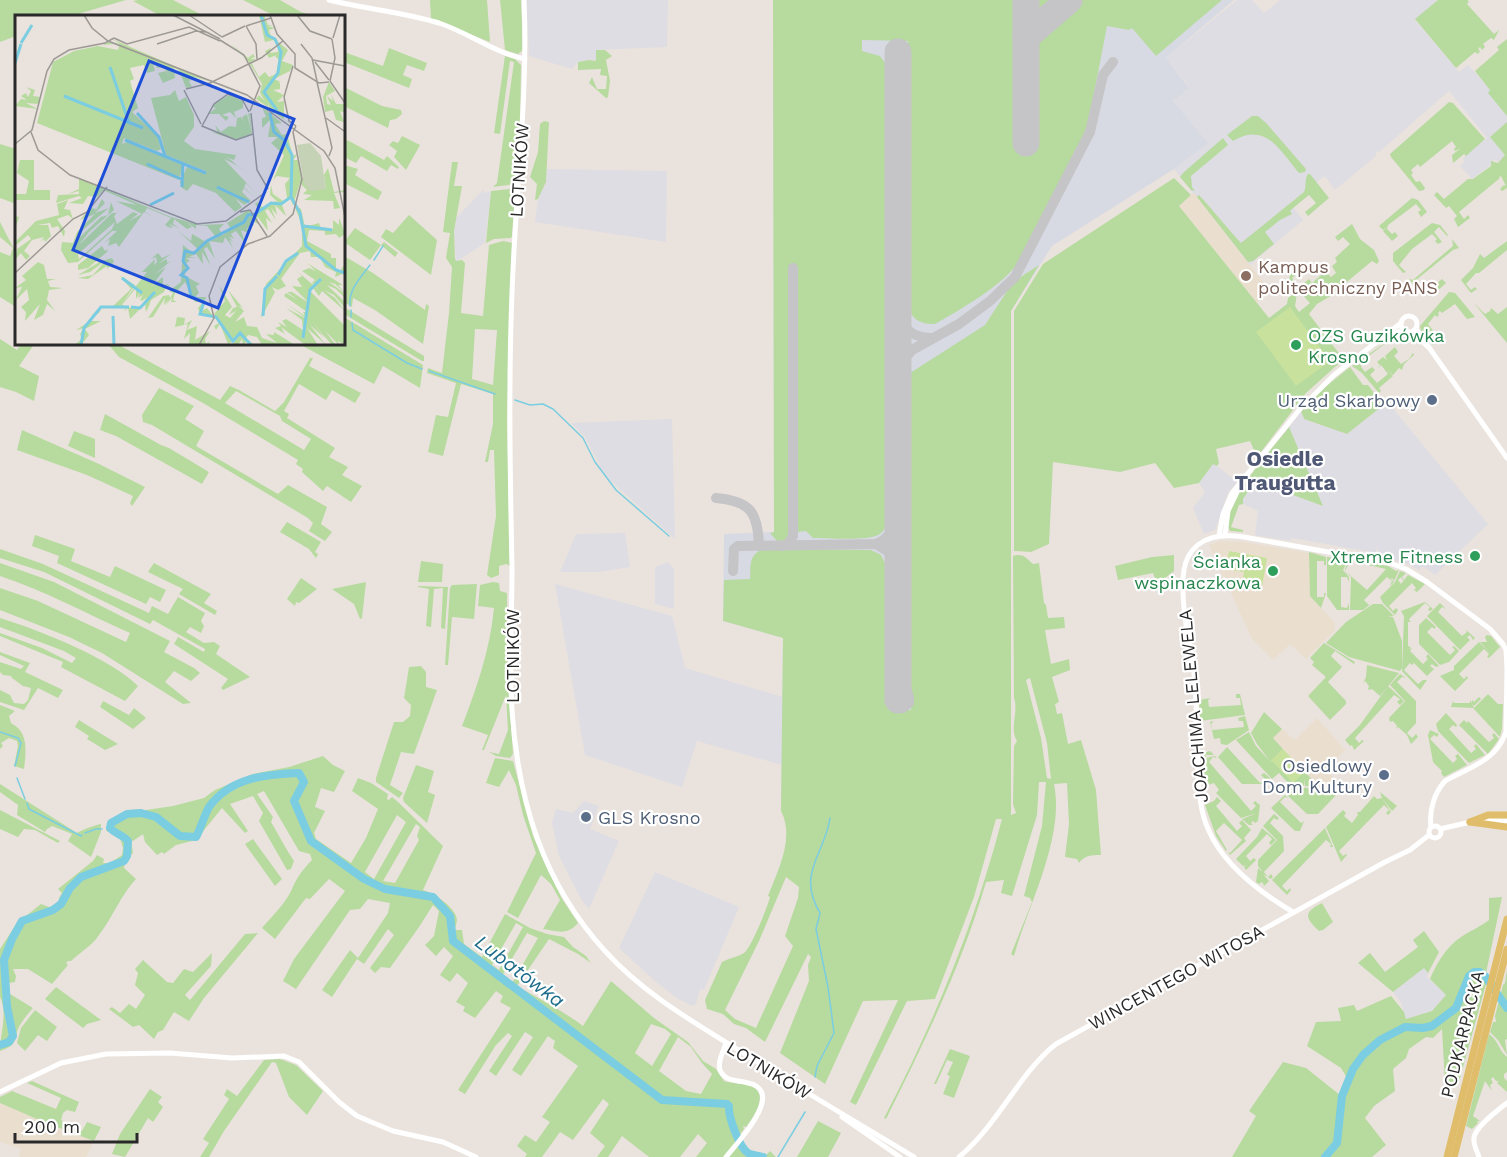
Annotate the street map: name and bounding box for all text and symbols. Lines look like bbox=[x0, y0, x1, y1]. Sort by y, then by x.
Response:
inset map bbox=[15, 15, 345, 345]
street label: LOTNIKÓW bbox=[505, 122, 533, 218]
place label: Kampus politechniczny PANS bbox=[1258, 256, 1438, 298]
marker: Kampus politechniczny PANS bbox=[1239, 269, 1253, 283]
place label: OZS Guzikówka Krosno bbox=[1308, 325, 1444, 367]
marker: OZS Guzikówka Krosno bbox=[1289, 338, 1303, 352]
place label: Urząd Skarbowy bbox=[1278, 390, 1421, 411]
marker: Urząd Skarbowy bbox=[1425, 393, 1439, 407]
district label: Osiedle Traugutta bbox=[1234, 446, 1336, 495]
place label: Xtreme Fitness bbox=[1330, 546, 1463, 567]
marker: Xtreme Fitness bbox=[1468, 549, 1482, 563]
place label: Ścianka wspinaczkowa bbox=[1134, 551, 1261, 593]
marker: Ścianka wspinaczkowa bbox=[1266, 564, 1280, 578]
street label: JOACHIMA LELEWELA bbox=[1174, 608, 1212, 804]
street label: LOTNIKÓW bbox=[502, 609, 523, 703]
place label: Osiedlowy Dom Kultury bbox=[1262, 755, 1373, 797]
marker: Osiedlowy Dom Kultury bbox=[1377, 768, 1391, 782]
place label: GLS Krosno bbox=[598, 807, 701, 828]
marker: GLS Krosno bbox=[579, 810, 593, 824]
street label: WINCENTEGO WITOSA bbox=[1085, 920, 1267, 1034]
water label: Lubatówka bbox=[470, 930, 570, 1012]
street label: PODKARPACKA bbox=[1436, 968, 1488, 1100]
street label: LOTNIKÓW bbox=[723, 1037, 815, 1103]
scale bar bbox=[15, 1106, 136, 1144]
text: 200 m bbox=[24, 1116, 80, 1137]

